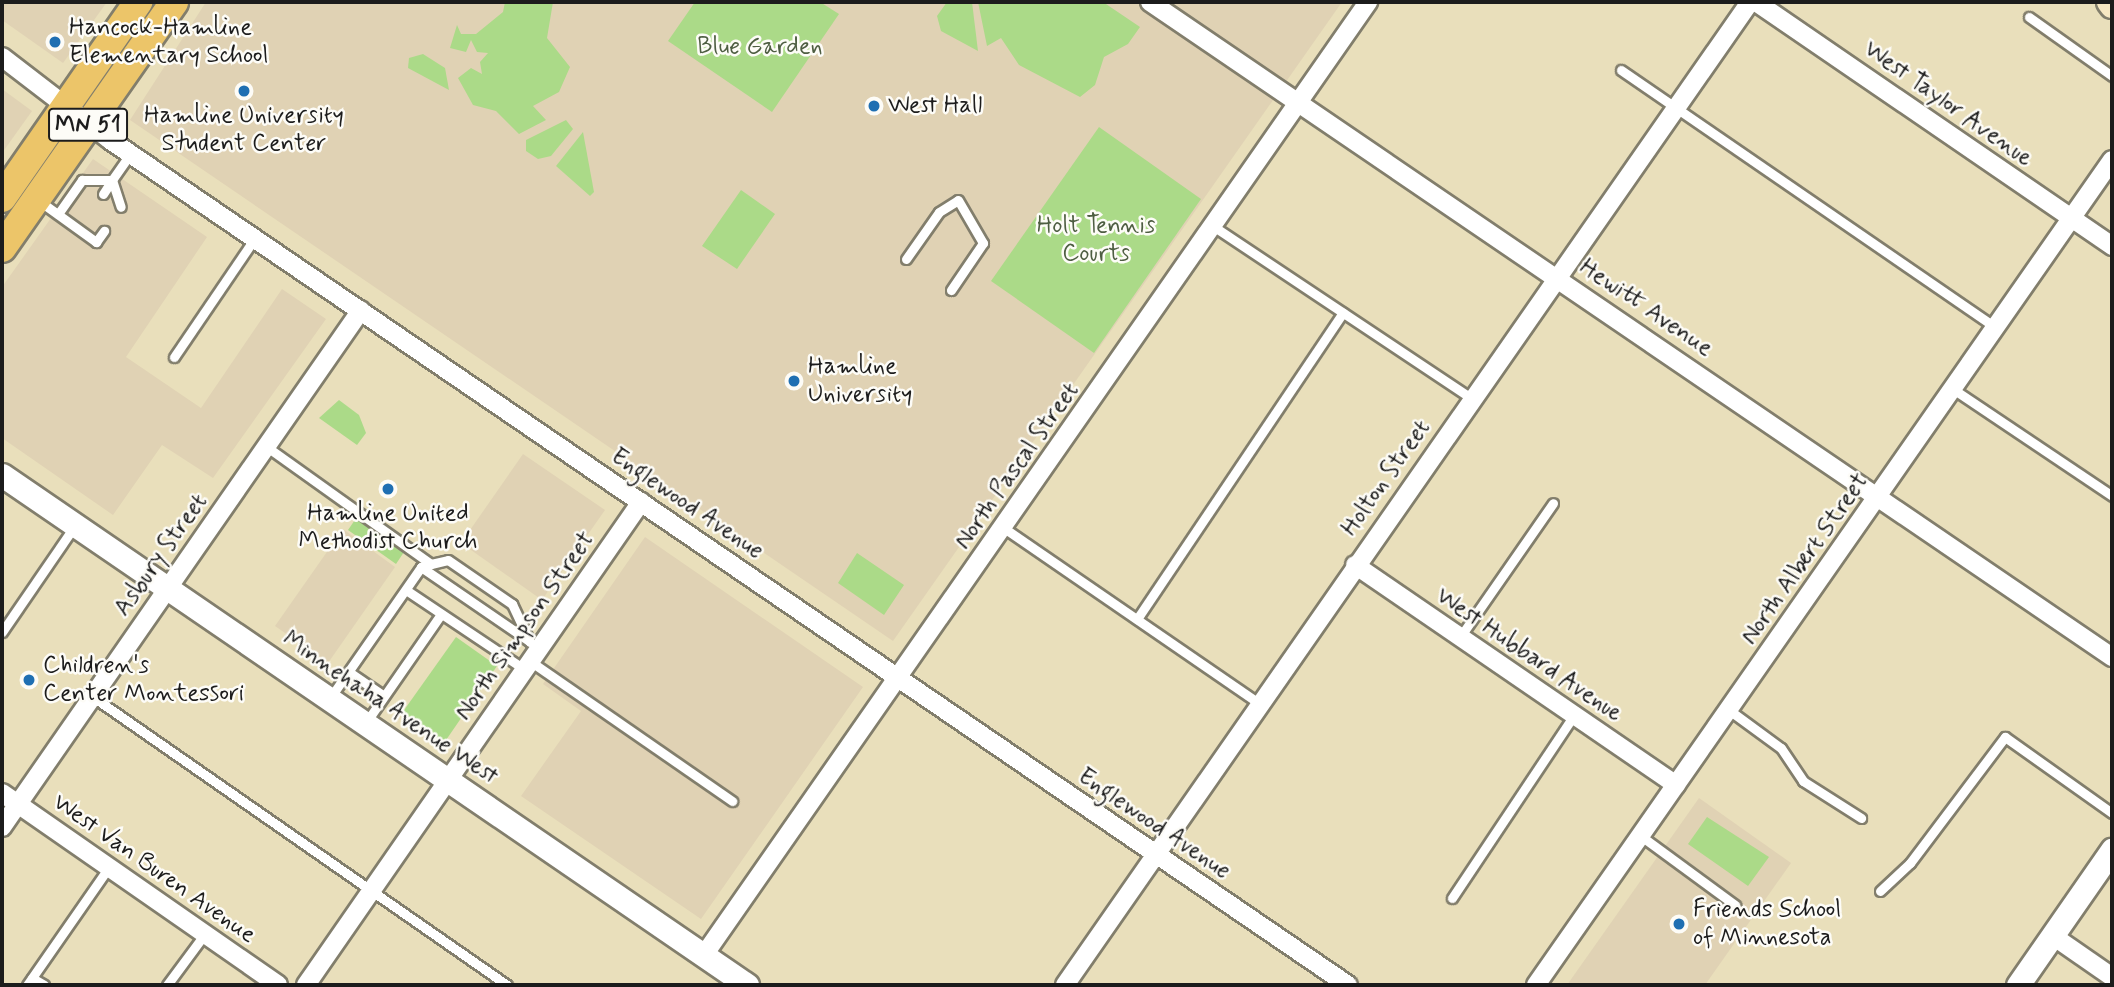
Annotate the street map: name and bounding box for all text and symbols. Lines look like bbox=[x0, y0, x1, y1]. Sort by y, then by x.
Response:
place label: Hancock-Hamline Elementary School bbox=[69, 14, 268, 70]
park label: Blue Garden bbox=[699, 33, 821, 61]
marker: Hancock-Hamline Elementary School bbox=[47, 34, 63, 50]
street label: West Taylor Avenue bbox=[1859, 36, 2037, 172]
marker: Hamline University Student Center bbox=[236, 83, 252, 99]
place label: West Hall bbox=[888, 92, 982, 120]
marker: West Hall bbox=[866, 98, 882, 114]
place label: Hamline University Student Center bbox=[144, 102, 344, 158]
road number: MN 51 bbox=[48, 106, 128, 144]
park label: Holt Tennis Courts bbox=[1037, 212, 1155, 268]
street label: Hewitt Avenue bbox=[1574, 253, 1718, 363]
place label: Hamline University bbox=[808, 353, 912, 409]
marker: Hamline University bbox=[786, 373, 802, 389]
street label: North Pascal Street bbox=[948, 375, 1086, 557]
street label: Holton Street bbox=[1334, 413, 1438, 543]
street label: Englewood Avenue bbox=[603, 441, 771, 567]
street label: North Albert Street bbox=[1735, 468, 1875, 650]
marker: Hamline United Methodist Church bbox=[380, 481, 396, 497]
street label: Asbury Street bbox=[107, 486, 215, 624]
place label: Hamline United Methodist Church bbox=[299, 500, 477, 556]
street label: North Simpson Street bbox=[449, 527, 601, 725]
street label: West Hubbard Avenue bbox=[1428, 580, 1630, 730]
street label: Minnehaha Avenue West bbox=[275, 624, 505, 792]
place label: Children's Center Montessori bbox=[43, 652, 238, 708]
marker: Children's Center Montessori bbox=[21, 672, 37, 688]
street label: Englewood Avenue bbox=[1070, 761, 1238, 887]
street label: West Van Buren Avenue bbox=[43, 785, 265, 953]
place label: Friends School of Minnesota bbox=[1693, 896, 1841, 952]
marker: Friends School of Minnesota bbox=[1671, 916, 1687, 932]

